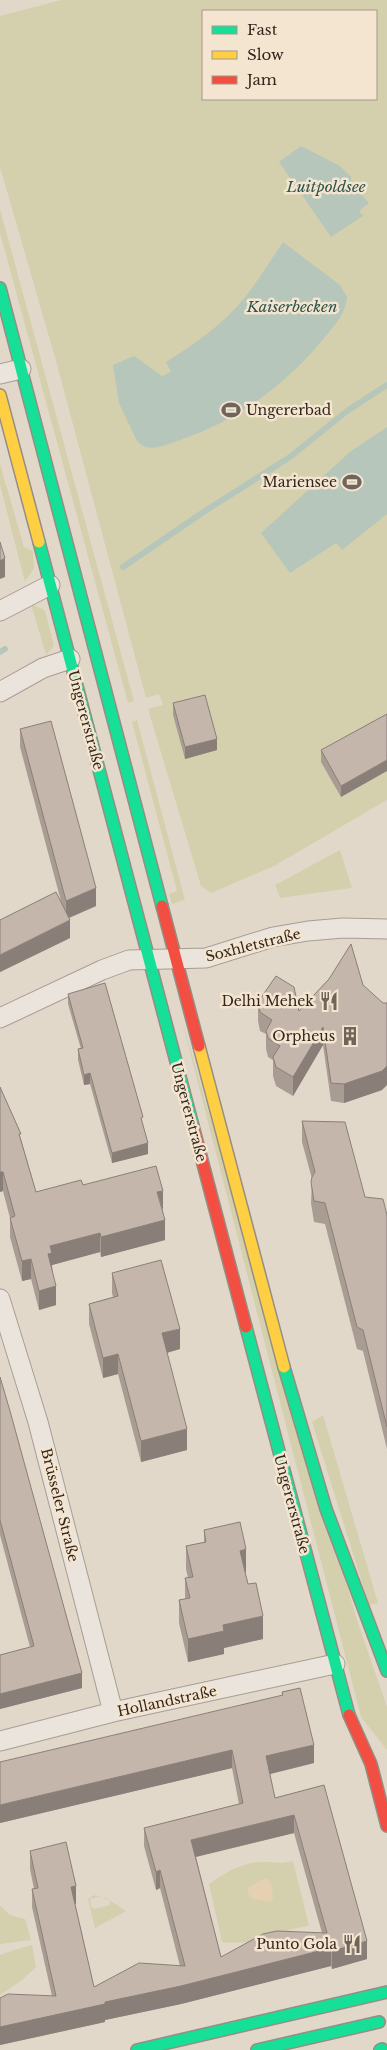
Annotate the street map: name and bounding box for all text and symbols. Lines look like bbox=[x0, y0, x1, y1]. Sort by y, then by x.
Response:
legend bbox=[202, 10, 377, 100]
text: Fast bbox=[247, 20, 278, 39]
text: Slow bbox=[247, 45, 284, 64]
text: Jam bbox=[245, 70, 277, 89]
water label: Luitpoldsee bbox=[285, 177, 366, 196]
water label: Kaiserbecken bbox=[246, 297, 337, 316]
sports icon: Ungererbad bbox=[220, 399, 242, 421]
place label: Ungererbad bbox=[246, 401, 332, 419]
sports icon: Mariensee bbox=[341, 471, 363, 493]
place label: Mariensee bbox=[262, 473, 337, 491]
street label: Ungererstraße bbox=[64, 668, 108, 772]
street label: Soxhletstraße bbox=[203, 924, 303, 966]
restaurant icon: Delhi Mehek bbox=[318, 990, 340, 1012]
place label: Delhi Mehek bbox=[221, 992, 314, 1010]
building icon: Orpheus bbox=[339, 1025, 361, 1047]
place label: Orpheus bbox=[272, 1027, 335, 1045]
street label: Ungererstraße bbox=[167, 1060, 211, 1164]
street label: Brüsseler Straße bbox=[37, 1446, 83, 1564]
street label: Ungererstraße bbox=[270, 1452, 314, 1556]
street label: Hollandstraße bbox=[116, 1682, 218, 1720]
restaurant icon: Punto Gola bbox=[341, 1933, 363, 1955]
place label: Punto Gola bbox=[256, 1935, 337, 1953]

